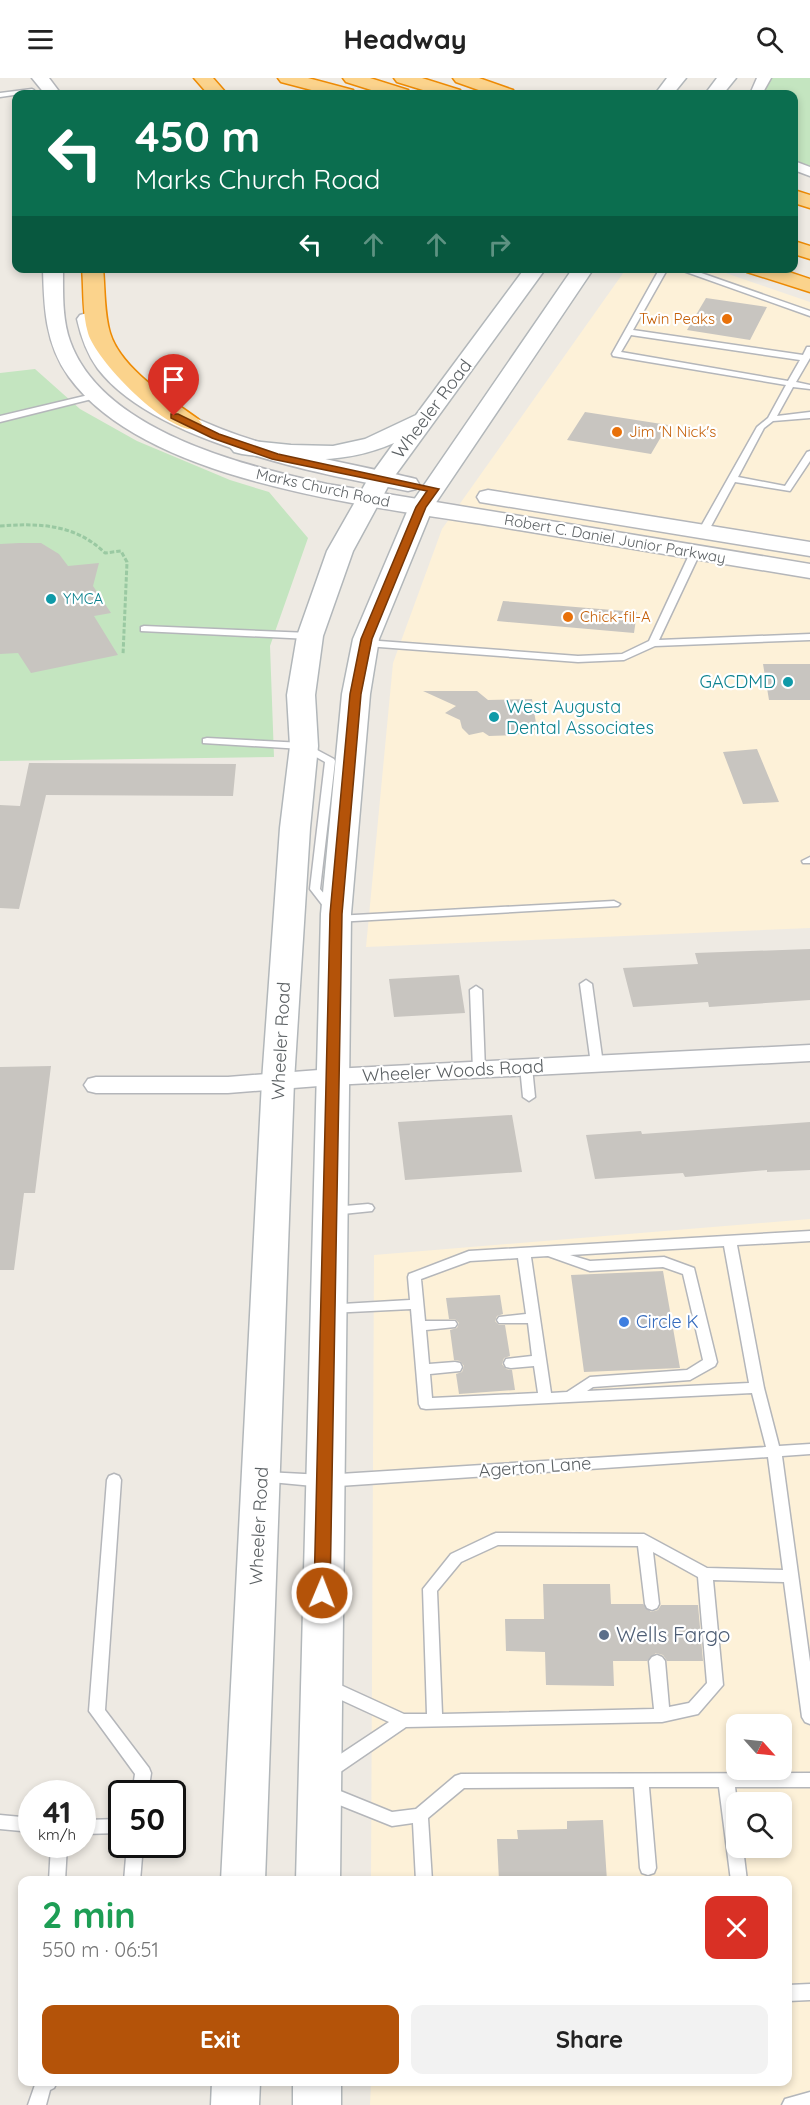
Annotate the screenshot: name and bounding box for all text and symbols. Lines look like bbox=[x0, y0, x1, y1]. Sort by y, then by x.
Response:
text: Headway bbox=[343, 22, 467, 56]
icon: menu bbox=[24, 23, 57, 56]
icon: search bbox=[753, 23, 786, 56]
text: 450 m bbox=[135, 110, 260, 163]
icon: left bbox=[36, 114, 114, 192]
text: Marks Church Road bbox=[135, 162, 380, 196]
icon: left bbox=[294, 228, 327, 261]
icon: ahead bbox=[357, 228, 390, 261]
icon: ahead bbox=[420, 228, 453, 261]
icon: right bbox=[483, 228, 516, 261]
place label: Twin Peaks bbox=[639, 309, 715, 328]
marker: Twin Peaks bbox=[720, 312, 734, 326]
pin bbox=[148, 354, 199, 416]
street label: Wheeler Road bbox=[387, 354, 476, 463]
icon: arrive bbox=[157, 363, 190, 396]
place label: Jim 'N Nick's bbox=[629, 422, 716, 441]
marker: Jim 'N Nick's bbox=[610, 425, 624, 439]
street label: Marks Church Road bbox=[254, 464, 392, 511]
street label: Robert C. Daniel Junior Parkway bbox=[503, 510, 727, 567]
place label: YMCA bbox=[63, 589, 104, 608]
marker: YMCA bbox=[44, 592, 58, 606]
place label: Chick-fil-A bbox=[580, 607, 651, 626]
marker: Chick-fil-A bbox=[561, 610, 575, 624]
place label: GACDMD bbox=[699, 670, 776, 693]
marker: GACDMD bbox=[781, 675, 795, 689]
place label: West Augusta Dental Associates bbox=[506, 695, 654, 739]
marker: West Augusta Dental Associates bbox=[487, 710, 501, 724]
street label: Wheeler Road bbox=[266, 981, 295, 1101]
street label: Wheeler Woods Road bbox=[362, 1054, 544, 1087]
place label: Circle K bbox=[636, 1310, 699, 1333]
marker: Circle K bbox=[617, 1315, 631, 1329]
street label: Agerton Lane bbox=[478, 1451, 592, 1482]
street label: Wheeler Road bbox=[244, 1466, 273, 1586]
position arrow bbox=[290, 1561, 354, 1625]
place label: Wells Fargo bbox=[616, 1621, 730, 1647]
marker: Wells Fargo bbox=[597, 1628, 611, 1642]
north arrow bbox=[726, 1714, 792, 1780]
map controls bbox=[726, 1714, 792, 1858]
speed limit sign: 50 bbox=[108, 1780, 186, 1858]
button: search bbox=[726, 1792, 792, 1858]
text: 41 bbox=[43, 1793, 71, 1831]
text: km/h bbox=[38, 1825, 76, 1844]
text: 2 min bbox=[42, 1892, 136, 1937]
button: close bbox=[705, 1896, 768, 1959]
text: 550 m · 06:51 bbox=[42, 1937, 159, 1962]
button: Exit bbox=[42, 2005, 399, 2074]
button: Share bbox=[411, 2005, 768, 2074]

